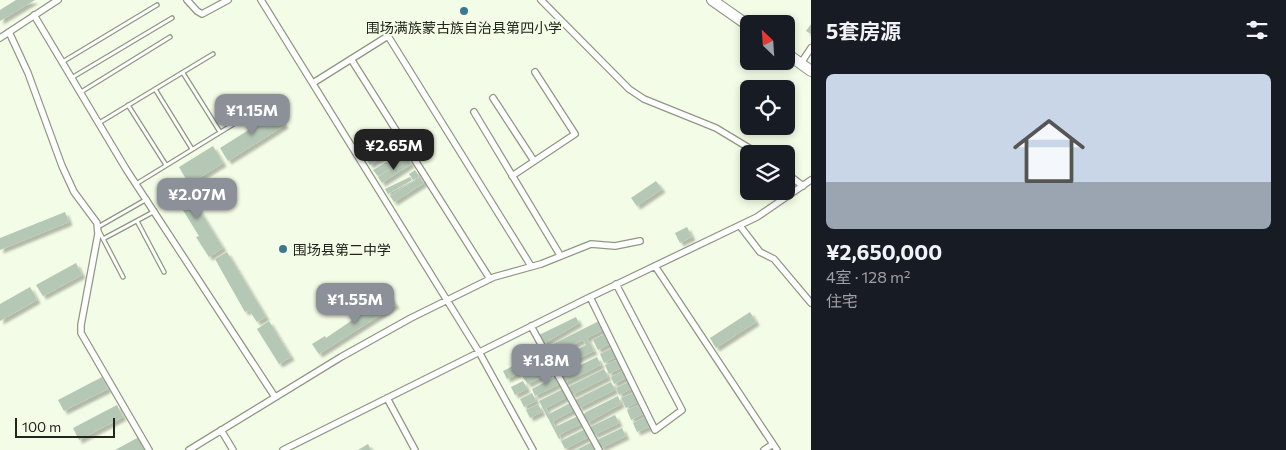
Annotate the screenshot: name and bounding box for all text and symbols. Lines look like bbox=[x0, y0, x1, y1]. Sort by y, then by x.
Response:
marker: 围场满族蒙古族自治县第四小学 bbox=[458, 5, 470, 17]
north arrow bbox=[740, 15, 795, 70]
map controls bbox=[740, 15, 795, 200]
icon: filters bbox=[1243, 16, 1271, 44]
text: 5套房源 bbox=[826, 18, 901, 43]
place label: 围场满族蒙古族自治县第四小学 bbox=[366, 19, 562, 36]
button: locate bbox=[740, 80, 795, 135]
pin: ¥1.15M bbox=[211, 94, 293, 136]
text: ¥1.15M bbox=[226, 100, 278, 119]
icon: home bbox=[1004, 106, 1094, 196]
pin: ¥2.65M bbox=[353, 128, 435, 171]
text: ¥2.65M bbox=[365, 135, 423, 154]
button: layers bbox=[740, 145, 795, 200]
pin: ¥2.07M bbox=[156, 178, 238, 220]
text: ¥2.07M bbox=[168, 184, 226, 203]
text: ¥2,650,000 bbox=[826, 239, 942, 264]
place label: 围场县第二中学 bbox=[293, 241, 391, 258]
marker: 围场县第二中学 bbox=[277, 243, 289, 255]
text: 4室 · 128 m² bbox=[826, 267, 910, 286]
pin: ¥1.55M bbox=[314, 282, 396, 325]
text: ¥1.55M bbox=[327, 289, 383, 308]
text: 住宅 bbox=[826, 291, 858, 310]
pin: ¥1.8M bbox=[511, 344, 581, 386]
text: ¥1.8M bbox=[523, 350, 569, 369]
scale bar bbox=[15, 415, 115, 438]
text: 100 m bbox=[22, 418, 61, 435]

